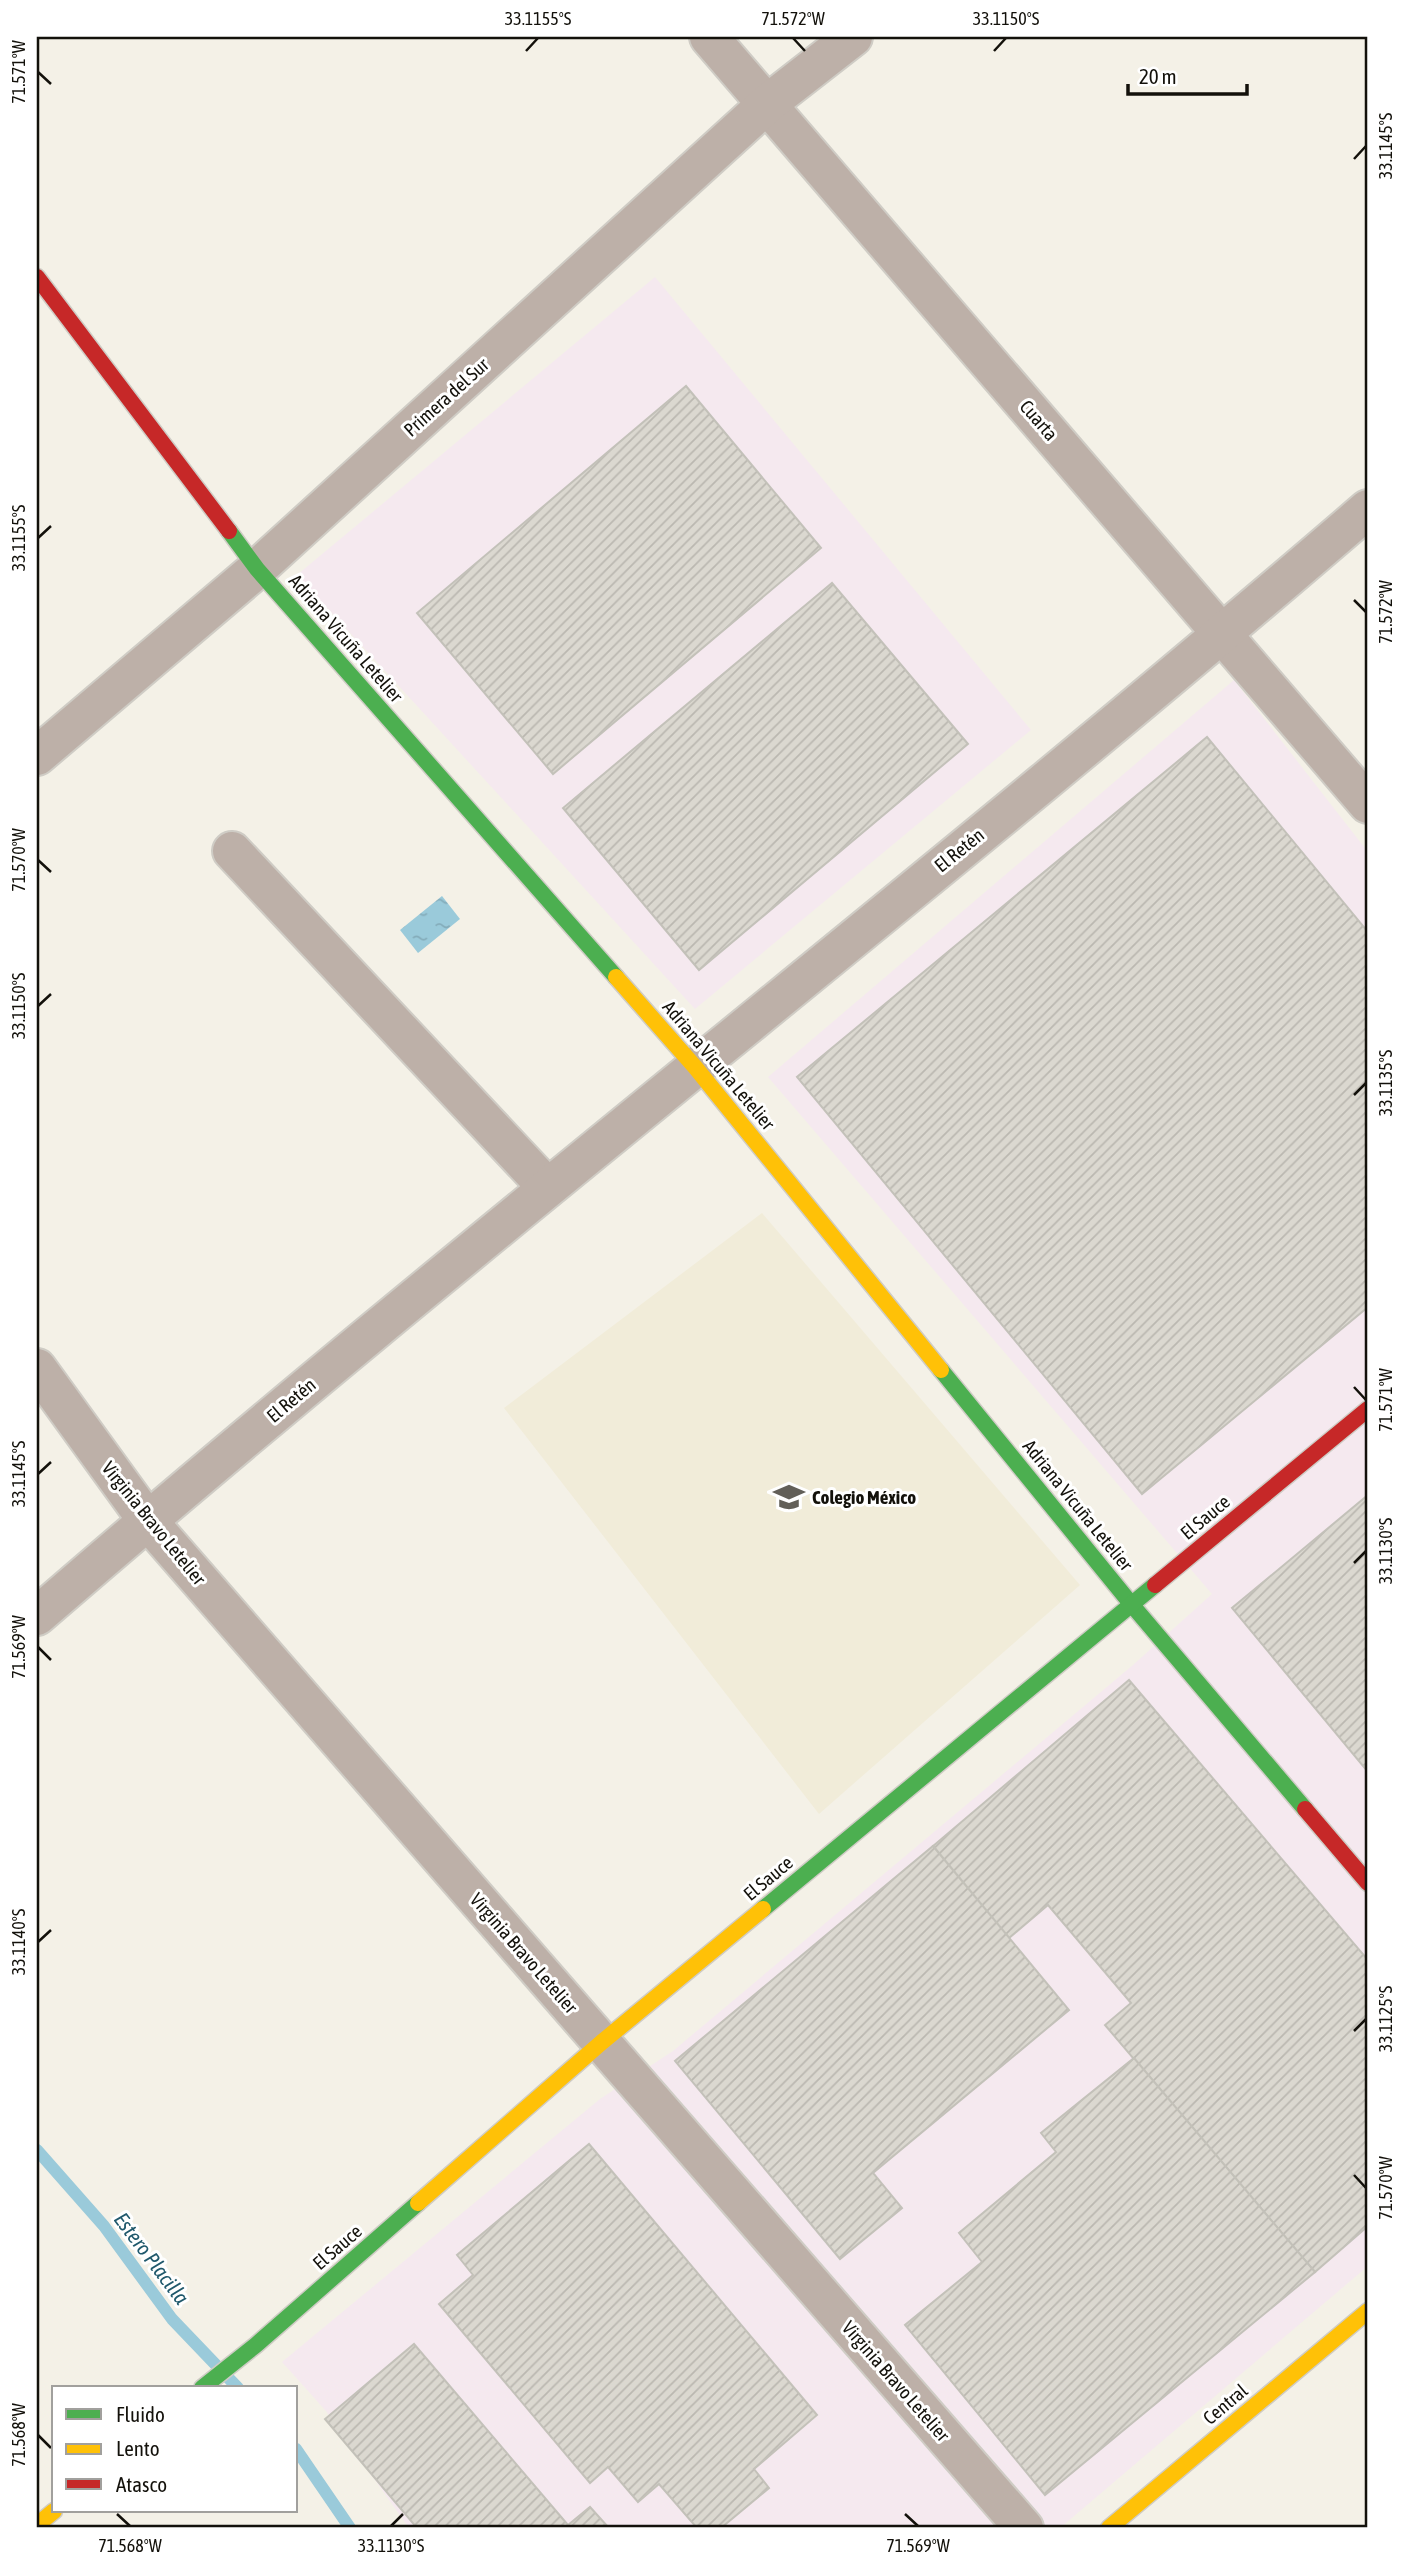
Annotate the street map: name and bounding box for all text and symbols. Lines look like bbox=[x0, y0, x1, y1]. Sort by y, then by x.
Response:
text: 33.1155°S bbox=[505, 8, 572, 29]
text: 71.572°W bbox=[761, 8, 825, 29]
text: 33.1150°S bbox=[973, 8, 1040, 29]
text: 71.571°W bbox=[8, 40, 29, 104]
scale bar bbox=[1128, 52, 1248, 96]
text: 20 m bbox=[1139, 64, 1177, 88]
text: 33.1145°S bbox=[1375, 112, 1396, 179]
street label: Primera del Sur bbox=[399, 353, 493, 441]
street label: Cuarta bbox=[1016, 395, 1062, 445]
text: 33.1155°S bbox=[8, 504, 29, 571]
street label: Adriana Vicuña Letelier bbox=[285, 570, 408, 707]
text: 71.572°W bbox=[1375, 580, 1396, 644]
street label: El Retén bbox=[930, 824, 988, 876]
text: 71.570°W bbox=[8, 828, 29, 892]
text: 33.1150°S bbox=[8, 972, 29, 1039]
street label: Adriana Vicuña Letelier bbox=[659, 996, 780, 1134]
text: 33.1135°S bbox=[1375, 1049, 1396, 1116]
text: 71.571°W bbox=[1375, 1368, 1396, 1432]
street label: El Retén bbox=[262, 1373, 320, 1427]
street label: Adriana Vicuña Letelier bbox=[1019, 1435, 1138, 1575]
text: 33.1145°S bbox=[8, 1440, 29, 1507]
street label: Virginia Bravo Letelier bbox=[98, 1457, 211, 1589]
school or university icon: Colegio México bbox=[772, 1480, 806, 1514]
place label: Colegio México bbox=[812, 1486, 916, 1508]
street label: El Sauce bbox=[1176, 1490, 1234, 1544]
text: 33.1130°S bbox=[1375, 1517, 1396, 1584]
text: 71.569°W bbox=[8, 1615, 29, 1679]
street label: El Sauce bbox=[739, 1851, 797, 1905]
street label: Virginia Bravo Letelier bbox=[466, 1888, 582, 2018]
text: 33.1140°S bbox=[8, 1908, 29, 1975]
text: 33.1125°S bbox=[1375, 1985, 1396, 2052]
text: 71.570°W bbox=[1375, 2156, 1396, 2220]
water label: Estero Placilla bbox=[110, 2207, 194, 2309]
street label: El Sauce bbox=[308, 2220, 366, 2274]
street label: Virginia Bravo Letelier bbox=[838, 2316, 954, 2446]
street label: Central bbox=[1198, 2379, 1252, 2429]
legend bbox=[52, 2386, 298, 2512]
text: Fluido bbox=[116, 2402, 165, 2426]
text: 71.568°W bbox=[8, 2403, 29, 2467]
text: Lento bbox=[116, 2436, 160, 2460]
text: Atasco bbox=[116, 2472, 167, 2496]
text: 71.568°W bbox=[98, 2535, 162, 2556]
text: 33.1130°S bbox=[358, 2535, 425, 2556]
text: 71.569°W bbox=[886, 2535, 950, 2556]

